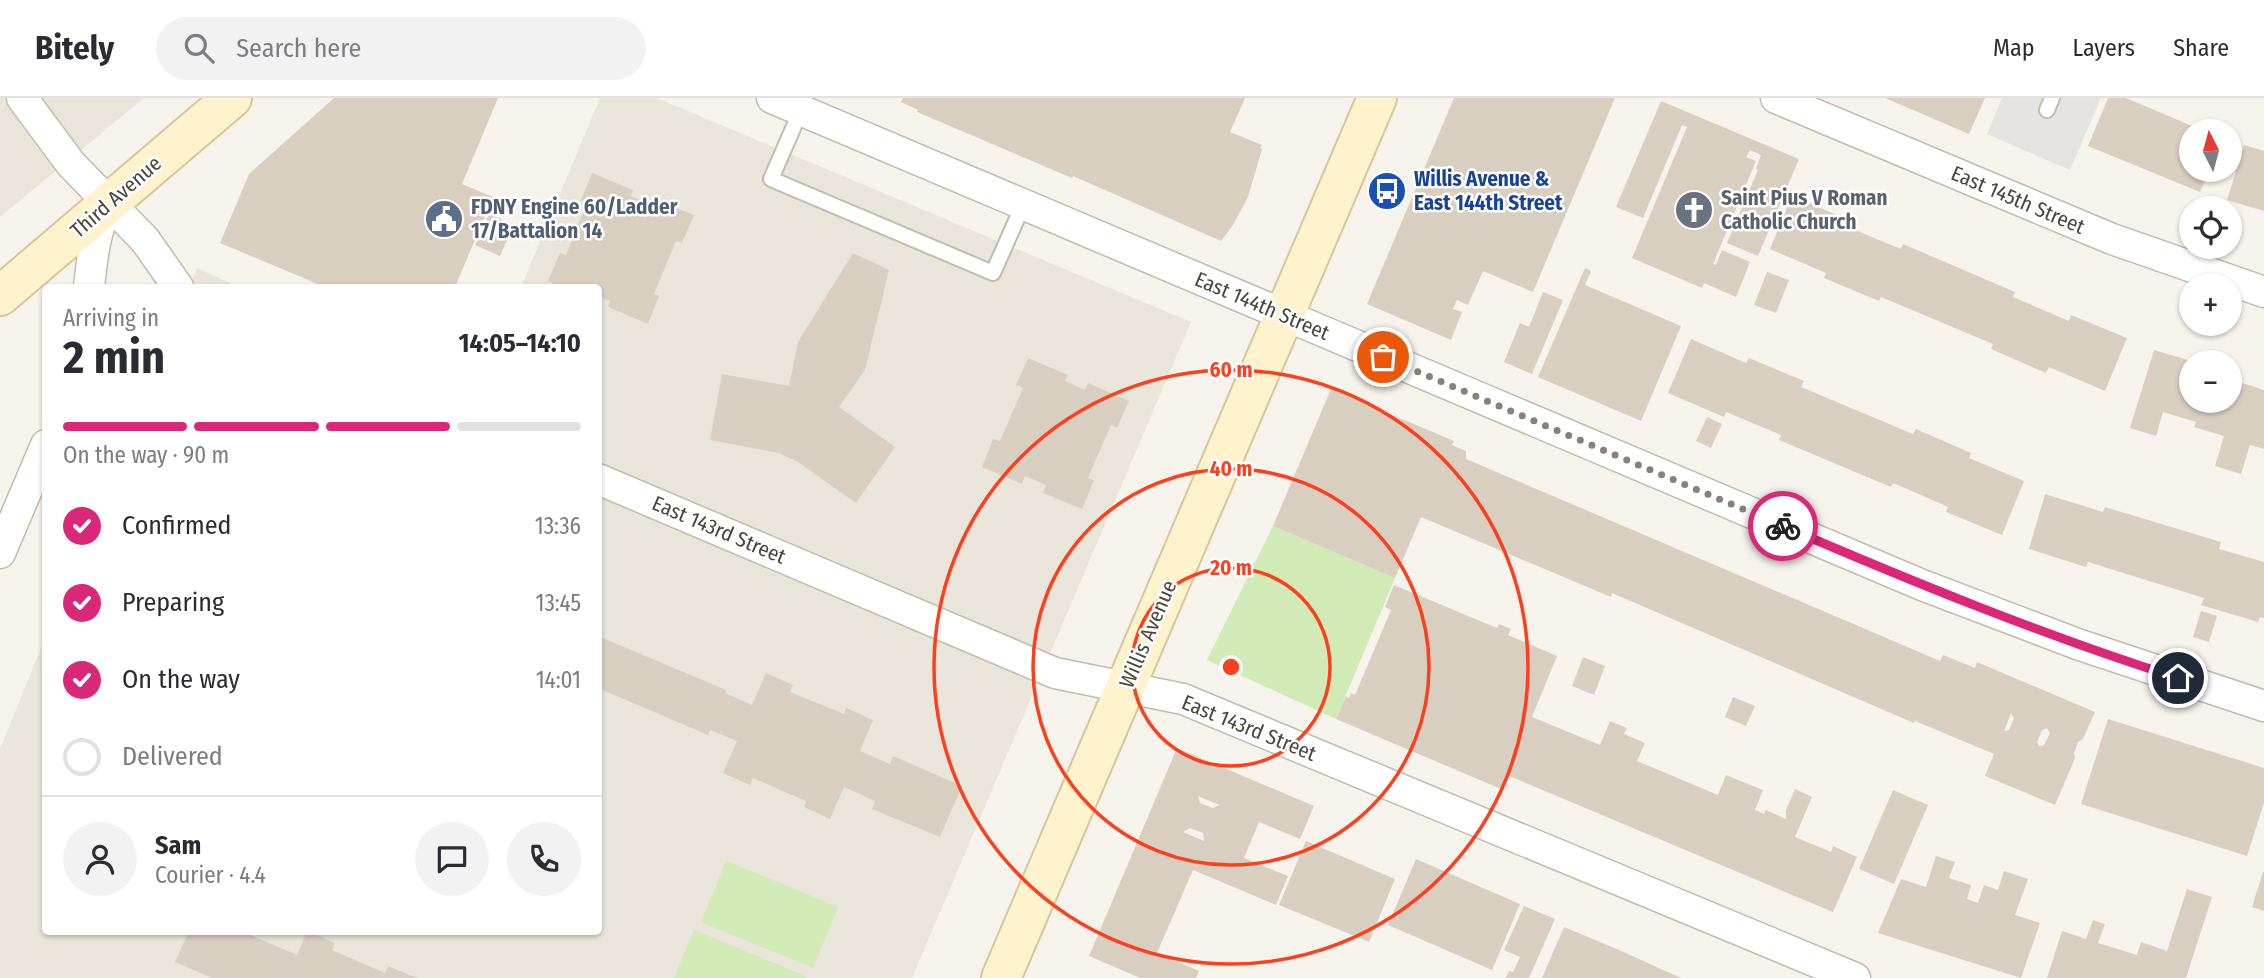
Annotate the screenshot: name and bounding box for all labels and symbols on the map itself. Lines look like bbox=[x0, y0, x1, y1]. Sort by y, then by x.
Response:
north arrow bbox=[2179, 119, 2242, 182]
street label: Third Avenue bbox=[65, 150, 167, 244]
street label: East 145th Street bbox=[1947, 160, 2089, 240]
place label: Willis Avenue & East 144th Street bbox=[1414, 166, 1563, 216]
bus stop icon: Willis Avenue & East 144th Street bbox=[1366, 170, 1408, 212]
place label: Saint Pius V Roman Catholic Church bbox=[1721, 185, 1887, 235]
church icon: Saint Pius V Roman Catholic Church bbox=[1673, 189, 1715, 231]
place label: FDNY Engine 60/Ladder 17/Battalion 14 bbox=[471, 194, 678, 244]
public building icon: FDNY Engine 60/Ladder 17/Battalion 14 bbox=[423, 198, 465, 240]
street label: East 144th Street bbox=[1191, 266, 1333, 346]
pin bbox=[1353, 327, 1413, 387]
text: 60 m bbox=[1210, 357, 1252, 383]
text: 40 m bbox=[1210, 456, 1252, 482]
street label: East 143rd Street bbox=[648, 490, 790, 570]
courier bbox=[1748, 491, 1818, 561]
text: 20 m bbox=[1209, 555, 1252, 581]
street label: Willis Avenue bbox=[1114, 576, 1182, 692]
pin bbox=[2148, 648, 2208, 708]
centre of rings bbox=[1219, 655, 1243, 679]
street label: East 143rd Street bbox=[1178, 689, 1320, 767]

